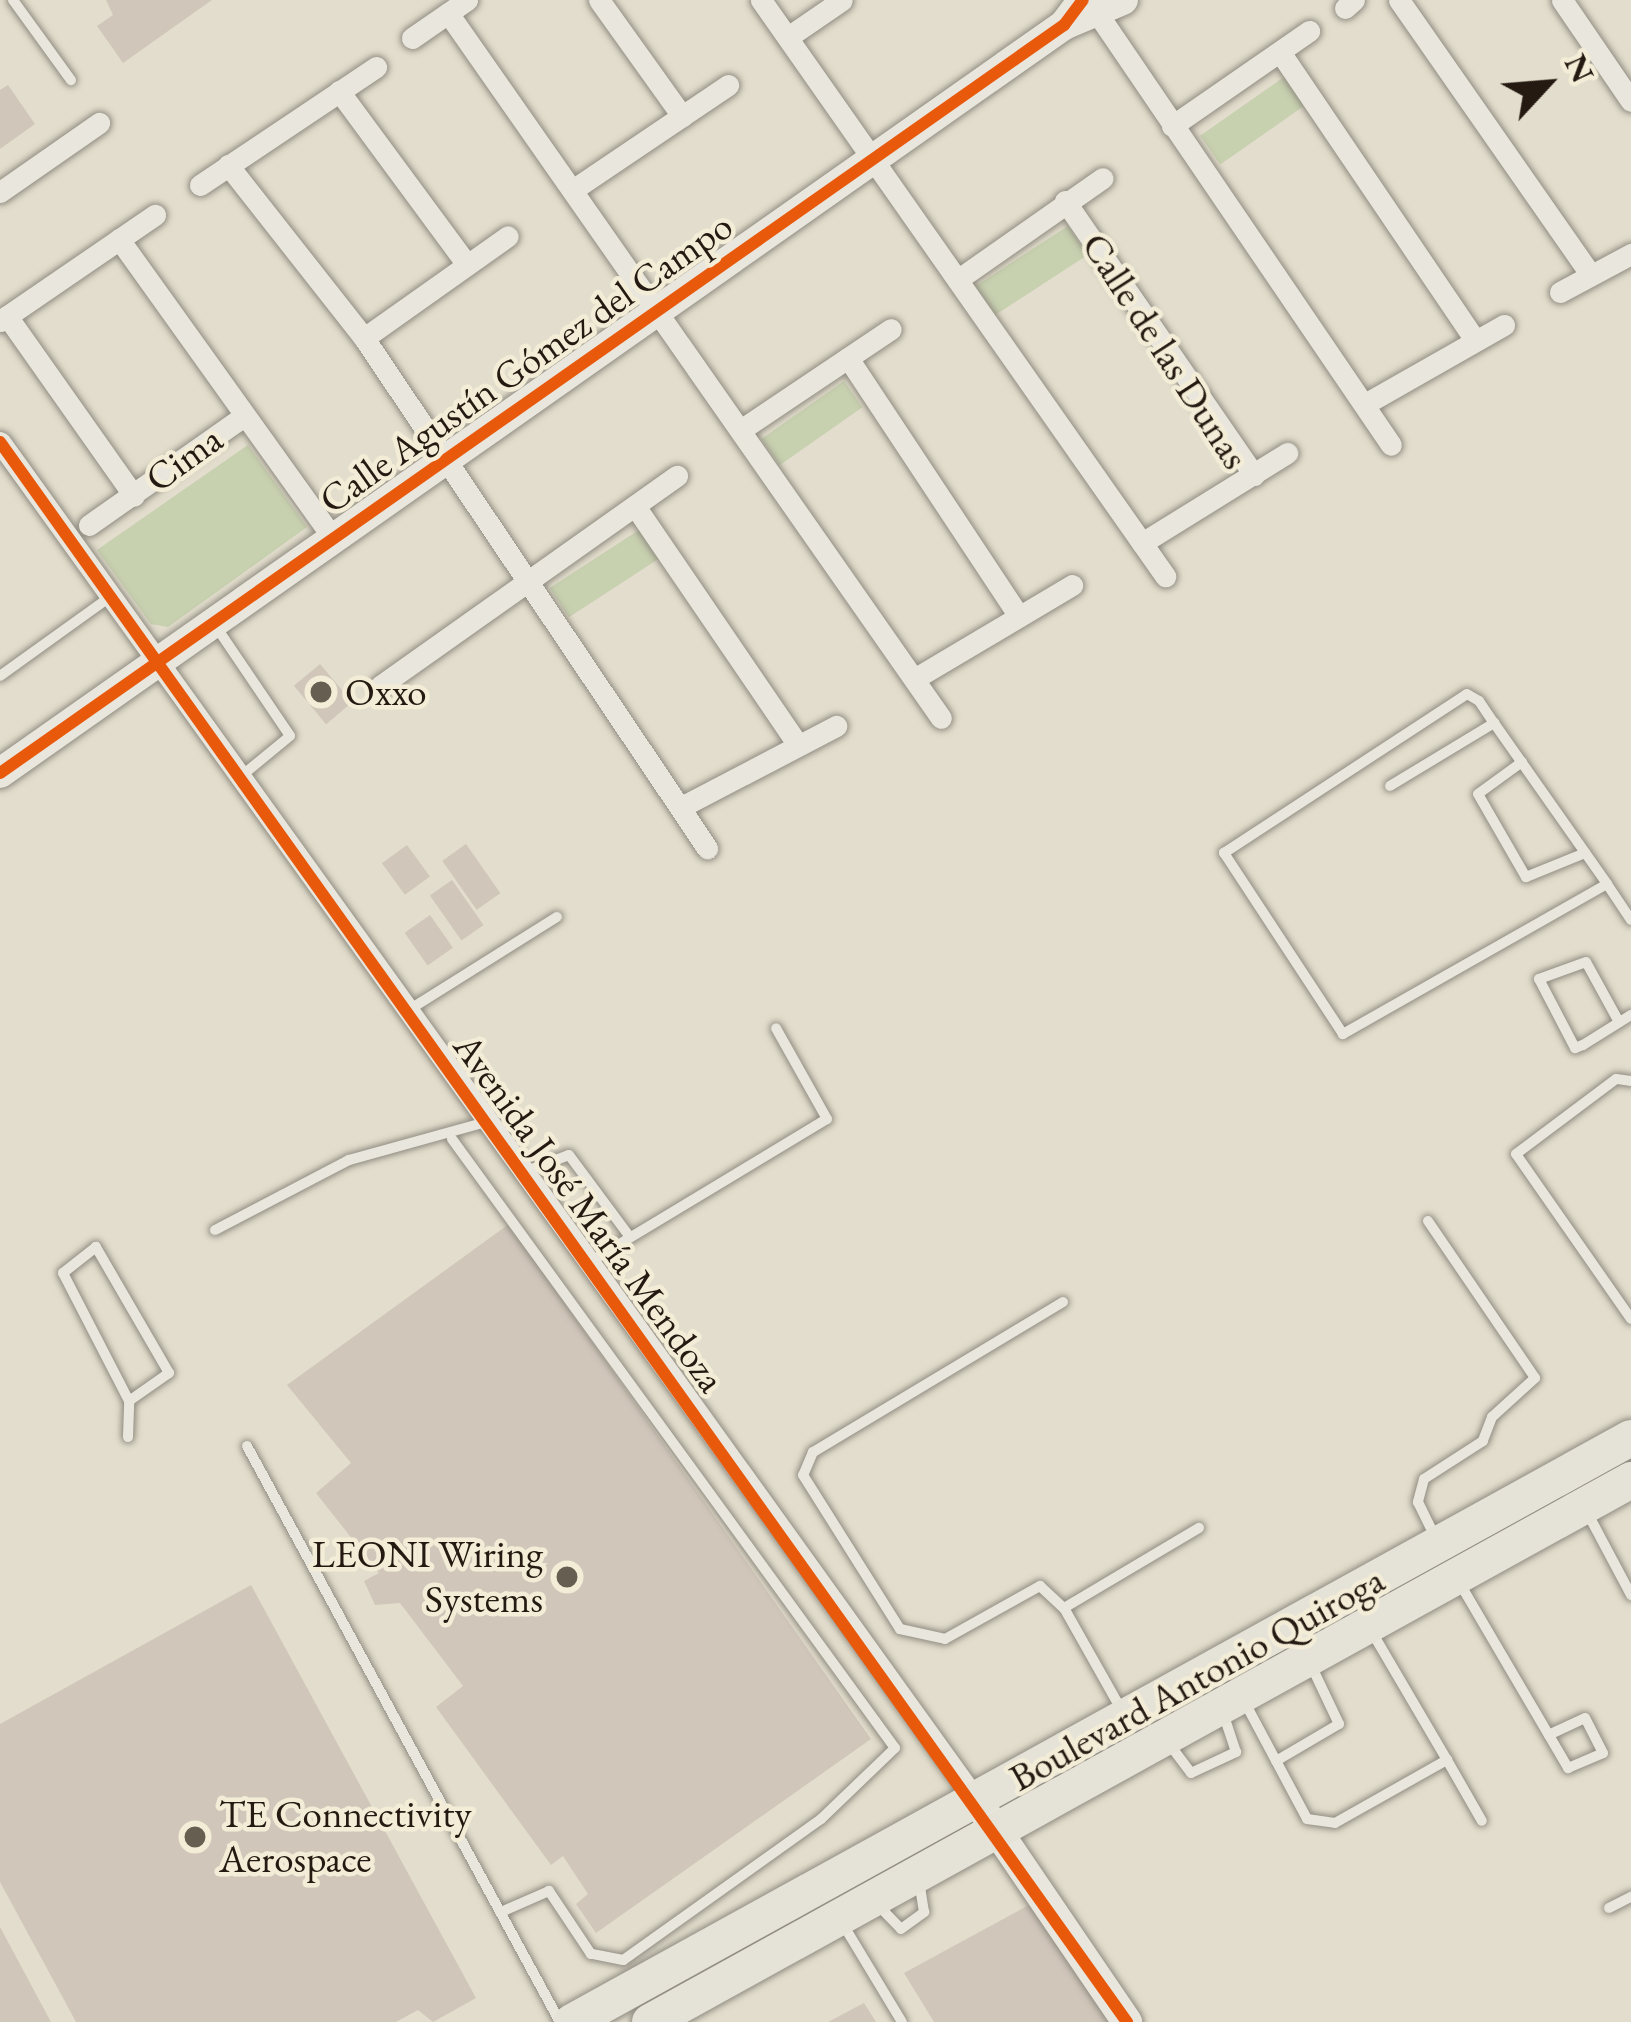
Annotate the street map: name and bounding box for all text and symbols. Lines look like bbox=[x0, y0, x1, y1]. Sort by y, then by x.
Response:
north arrow bbox=[1487, 24, 1607, 144]
text: N bbox=[1555, 47, 1605, 89]
street label: Calle Agustín Gómez del Campo bbox=[311, 202, 741, 524]
street label: Calle de las Dunas bbox=[1071, 224, 1259, 478]
street label: Cima bbox=[137, 416, 231, 502]
place label: Oxxo bbox=[345, 669, 427, 715]
marker: Oxxo bbox=[308, 679, 334, 705]
street label: Avenida José María Mendoza bbox=[443, 1025, 735, 1401]
place label: LEONI Wiring Systems bbox=[312, 1532, 543, 1623]
street label: Boulevard Antonio Quiroga bbox=[1002, 1556, 1392, 1802]
marker: LEONI Wiring Systems bbox=[554, 1564, 580, 1590]
place label: TE Connectivity Aerospace bbox=[219, 1792, 472, 1883]
marker: TE Connectivity Aerospace bbox=[182, 1824, 208, 1850]

